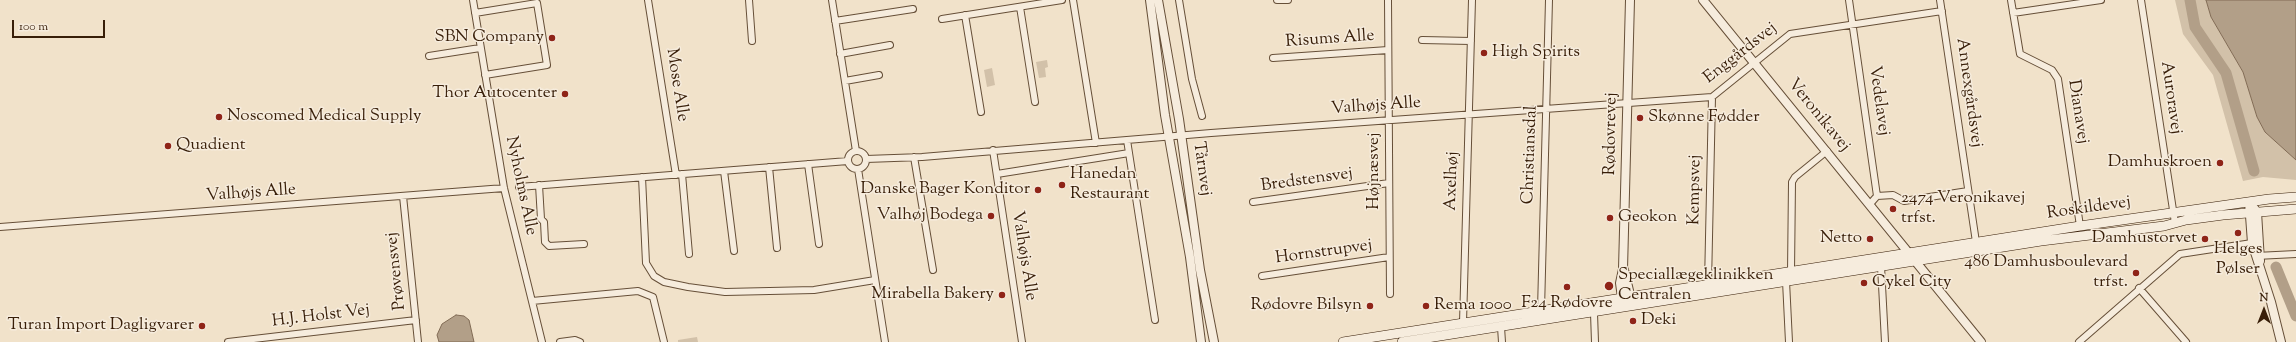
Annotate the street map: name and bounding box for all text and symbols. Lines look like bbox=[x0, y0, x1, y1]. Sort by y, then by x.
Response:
scale bar bbox=[14, 12, 107, 38]
text: 100 m bbox=[19, 18, 48, 36]
street label: Enggårdsvej bbox=[1700, 19, 1782, 89]
street label: Risums Alle bbox=[1285, 27, 1375, 53]
place label: SBN Company bbox=[435, 28, 544, 48]
marker: SBN Company bbox=[547, 33, 557, 43]
street label: Annexgårdsvej bbox=[1950, 37, 1986, 149]
place label: High Spirits bbox=[1492, 43, 1580, 63]
street label: Mose Alle bbox=[660, 47, 692, 123]
marker: High Spirits bbox=[1479, 48, 1489, 58]
street label: Auroravej bbox=[2155, 60, 2185, 136]
street label: Vedelavej bbox=[1863, 65, 1893, 137]
street label: Veronikavej bbox=[1782, 75, 1854, 157]
street label: Dianavej bbox=[2062, 78, 2092, 146]
place label: Thor Autocenter bbox=[432, 84, 557, 104]
marker: Thor Autocenter bbox=[560, 89, 570, 99]
street label: Rødovrevej bbox=[1601, 92, 1623, 176]
street label: Valhøjs Alle bbox=[1330, 94, 1422, 120]
street label: Christiansdal bbox=[1519, 105, 1543, 205]
place label: Noscomed Medical Supply bbox=[227, 107, 421, 127]
place label: Skønne Fødder bbox=[1648, 108, 1760, 128]
marker: Noscomed Medical Supply bbox=[214, 112, 224, 122]
marker: Skønne Fødder bbox=[1635, 113, 1645, 123]
street label: Højnæsvej bbox=[1365, 132, 1385, 210]
street label: Nyholms Alle bbox=[500, 134, 540, 238]
place label: Quadient bbox=[176, 136, 246, 156]
street label: Tårnvej bbox=[1187, 140, 1215, 198]
marker: Quadient bbox=[163, 141, 173, 151]
street label: Axelhøj bbox=[1442, 151, 1464, 211]
place label: Damhuskroen bbox=[2108, 153, 2212, 173]
street label: Kempsvej bbox=[1685, 155, 1707, 225]
marker: Damhuskroen bbox=[2215, 158, 2225, 168]
street label: Bredstensvej bbox=[1260, 164, 1354, 198]
place label: Hanedan Restaurant bbox=[1070, 165, 1149, 205]
place label: Danske Bager Konditor bbox=[860, 180, 1030, 200]
marker: Hanedan Restaurant bbox=[1057, 180, 1067, 190]
street label: Valhøjs Alle bbox=[205, 181, 297, 207]
marker: Danske Bager Konditor bbox=[1033, 185, 1043, 195]
place label: 2474 Veronikavej trfst. bbox=[1901, 189, 2025, 229]
street label: Roskildevej bbox=[2046, 193, 2132, 225]
marker: 2474 Veronikavej trfst. bbox=[1888, 204, 1898, 214]
place label: Valhøj Bodega bbox=[877, 206, 983, 226]
place label: Geokon bbox=[1618, 208, 1677, 228]
street label: Valhøjs Alle bbox=[1006, 210, 1040, 302]
marker: Valhøj Bodega bbox=[986, 211, 996, 221]
marker: Geokon bbox=[1605, 213, 1615, 223]
marker: Helges Pølser bbox=[2233, 228, 2243, 238]
place label: Netto bbox=[1820, 229, 1862, 249]
place label: Damhustorvet bbox=[2092, 229, 2197, 249]
street label: Prøvensvej bbox=[383, 231, 411, 311]
marker: Netto bbox=[1865, 234, 1875, 244]
marker: Damhustorvet bbox=[2200, 234, 2210, 244]
street label: Hornstrupvej bbox=[1274, 236, 1374, 270]
place label: Helges Pølser bbox=[2214, 240, 2262, 280]
place label: 486 Damhusboulevard trfst. bbox=[1964, 253, 2128, 293]
place label: Speciallægeklinikken Centralen bbox=[1618, 266, 1774, 306]
marker: 486 Damhusboulevard trfst. bbox=[2131, 268, 2141, 278]
place label: Cykel City bbox=[1872, 273, 1951, 293]
marker: Cykel City bbox=[1859, 278, 1869, 288]
marker: Speciallægeklinikken Centralen bbox=[1603, 280, 1615, 292]
marker: F24 Rødovre bbox=[1562, 282, 1572, 292]
place label: Mirabella Bakery bbox=[871, 285, 994, 305]
marker: Mirabella Bakery bbox=[997, 290, 1007, 300]
north arrow bbox=[2244, 290, 2284, 330]
text: N bbox=[2260, 290, 2268, 306]
place label: F24 Rødovre bbox=[1521, 294, 1613, 314]
place label: Rødovre Bilsyn bbox=[1250, 296, 1362, 316]
place label: Rema 1000 bbox=[1434, 296, 1512, 316]
street label: H.J. Holst Vej bbox=[271, 301, 371, 333]
marker: Rødovre Bilsyn bbox=[1365, 301, 1375, 311]
marker: Rema 1000 bbox=[1421, 301, 1431, 311]
place label: Deki bbox=[1641, 311, 1676, 331]
place label: Turan Import Dagligvarer bbox=[8, 316, 194, 336]
marker: Deki bbox=[1628, 316, 1638, 326]
marker: Turan Import Dagligvarer bbox=[197, 321, 207, 331]

